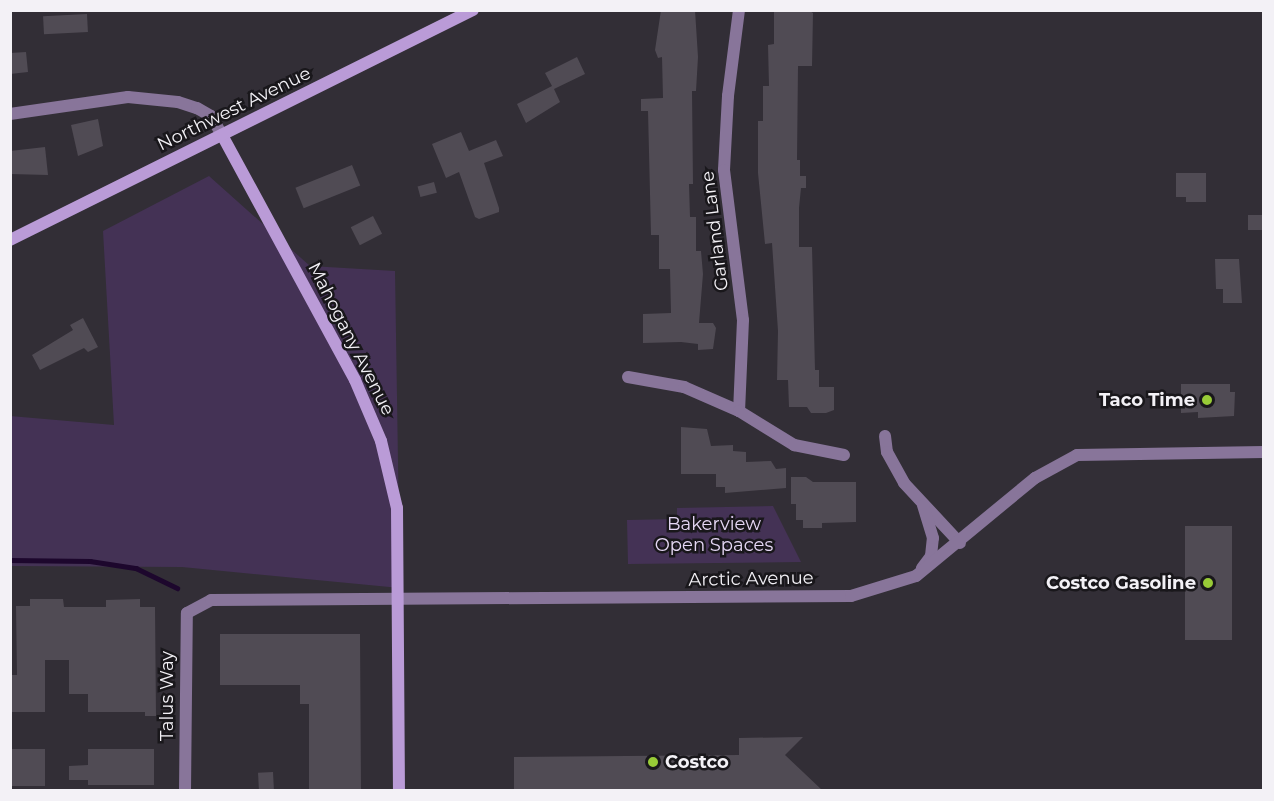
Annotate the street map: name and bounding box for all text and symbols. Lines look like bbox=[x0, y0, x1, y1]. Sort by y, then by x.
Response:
street label: Northwest Avenue bbox=[154, 62, 314, 156]
street label: Garland Lane bbox=[697, 170, 733, 292]
street label: Mahogany Avenue bbox=[303, 259, 399, 419]
place label: Taco Time bbox=[1099, 389, 1195, 411]
marker: Taco Time bbox=[1200, 393, 1214, 407]
park label: Bakerview Open Spaces bbox=[655, 514, 773, 556]
street label: Arctic Avenue bbox=[688, 567, 814, 591]
place label: Costco Gasoline bbox=[1046, 572, 1196, 594]
marker: Costco Gasoline bbox=[1201, 576, 1215, 590]
street label: Talus Way bbox=[156, 651, 178, 741]
place label: Costco bbox=[665, 751, 729, 773]
marker: Costco bbox=[646, 755, 660, 769]

